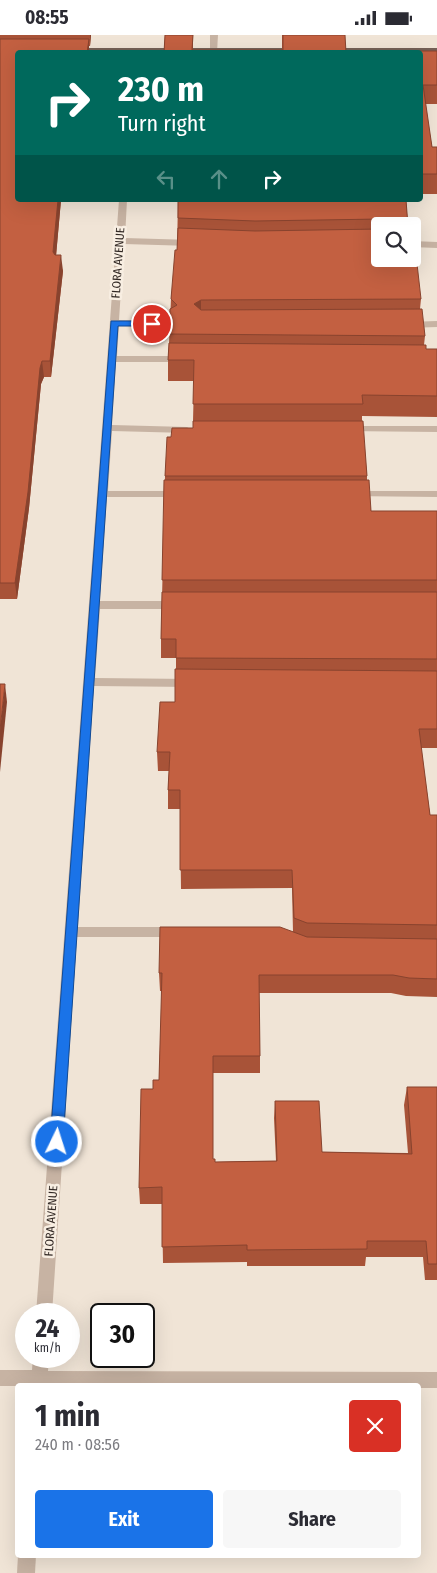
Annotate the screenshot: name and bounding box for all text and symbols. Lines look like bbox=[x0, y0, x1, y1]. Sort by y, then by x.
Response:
text: 08:55 bbox=[25, 6, 68, 29]
text: 230 m bbox=[118, 68, 204, 110]
icon: right bbox=[35, 70, 100, 135]
text: Turn right bbox=[118, 110, 206, 137]
icon: left bbox=[152, 165, 180, 193]
icon: ahead bbox=[205, 165, 233, 193]
icon: right bbox=[258, 165, 286, 193]
map controls bbox=[371, 217, 421, 267]
button: search bbox=[371, 217, 421, 267]
street label: FLORA AVENUE bbox=[109, 227, 127, 299]
pin bbox=[131, 303, 173, 345]
icon: arrive bbox=[138, 310, 166, 338]
position arrow bbox=[30, 1115, 82, 1167]
street label: FLORA AVENUE bbox=[42, 1185, 60, 1257]
speed limit sign: 30 bbox=[90, 1303, 155, 1368]
text: 24 bbox=[36, 1314, 59, 1344]
text: km/h bbox=[34, 1341, 61, 1355]
text: 1 min bbox=[35, 1398, 100, 1434]
button: close bbox=[349, 1400, 401, 1452]
text: 240 m · 08:56 bbox=[35, 1435, 120, 1454]
button: Exit bbox=[35, 1490, 213, 1548]
button: Share bbox=[223, 1490, 401, 1548]

